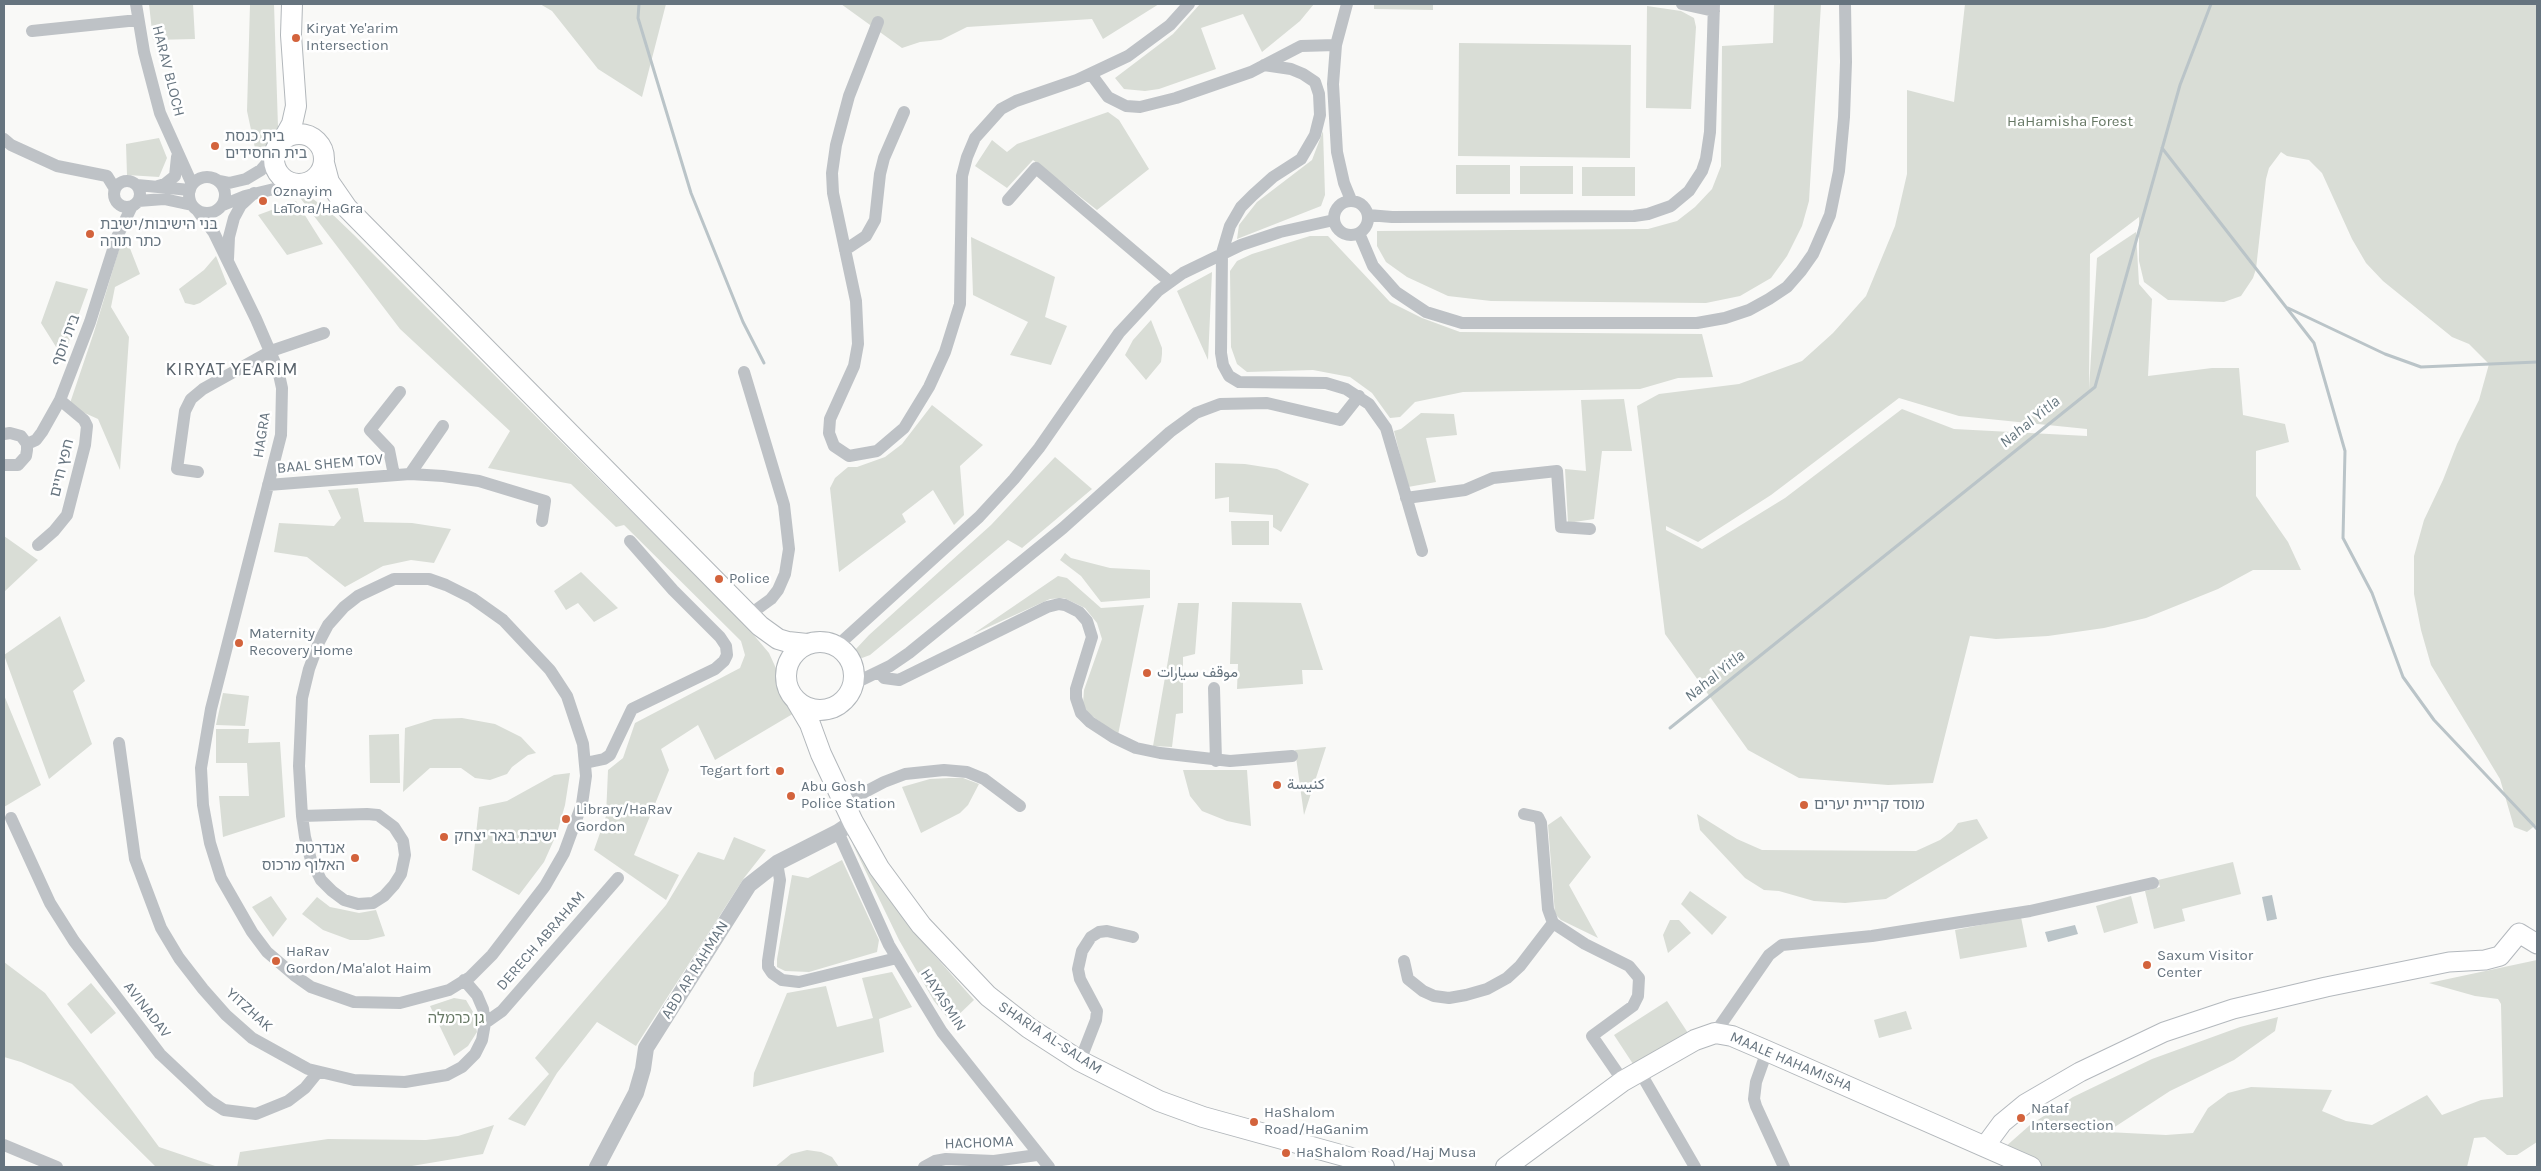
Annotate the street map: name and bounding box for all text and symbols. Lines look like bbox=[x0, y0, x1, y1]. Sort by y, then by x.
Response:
place label: Kiryat Ye'arim Intersection bbox=[306, 20, 399, 55]
street label: HARAV BLOCH bbox=[148, 24, 188, 118]
marker: Kiryat Ye'arim Intersection bbox=[290, 32, 302, 44]
park label: HaHamisha Forest bbox=[2007, 113, 2133, 131]
place label: בית כנסת בית החסידים bbox=[225, 128, 307, 163]
marker: בית כנסת בית החסידים bbox=[209, 140, 221, 152]
place label: Oznayim LaTora/HaGra bbox=[273, 183, 363, 218]
marker: Oznayim LaTora/HaGra bbox=[257, 195, 269, 207]
place label: בני הישיבות/ישיבת כתר תורה bbox=[100, 216, 218, 251]
marker: בני הישיבות/ישיבת כתר תורה bbox=[84, 228, 96, 240]
street label: בית יוסף bbox=[48, 312, 84, 368]
district label: KIRYAT YEARIM bbox=[164, 359, 300, 381]
water label: Nahal Yitla bbox=[1996, 392, 2064, 452]
street label: HAGRA bbox=[250, 411, 274, 459]
street label: חפץ חיים bbox=[46, 437, 78, 499]
street label: BAAL SHEM TOV bbox=[276, 450, 384, 478]
place label: Police bbox=[729, 570, 770, 588]
marker: Police bbox=[713, 573, 725, 585]
place label: Maternity Recovery Home bbox=[249, 625, 353, 660]
marker: Maternity Recovery Home bbox=[233, 637, 245, 649]
water label: Nahal Yitla bbox=[1681, 646, 1749, 706]
place label: موقف سيارات bbox=[1157, 664, 1238, 682]
marker: موقف سيارات bbox=[1141, 667, 1153, 679]
place label: Tegart fort bbox=[700, 762, 770, 780]
marker: Tegart fort bbox=[774, 765, 786, 777]
place label: كنيسة bbox=[1287, 776, 1325, 794]
place label: Abu Gosh Police Station bbox=[801, 778, 895, 813]
marker: كنيسة bbox=[1271, 779, 1283, 791]
marker: Abu Gosh Police Station bbox=[785, 790, 797, 802]
place label: מוסד קריית יערים bbox=[1814, 796, 1925, 814]
marker: מוסד קריית יערים bbox=[1798, 799, 1810, 811]
place label: Library/HaRav Gordon bbox=[576, 801, 672, 836]
marker: Library/HaRav Gordon bbox=[560, 813, 572, 825]
place label: ישיבת באר יצחק bbox=[454, 828, 557, 846]
marker: ישיבת באר יצחק bbox=[438, 831, 450, 843]
place label: אנדרטת האלוף מרכוס bbox=[262, 840, 345, 875]
marker: אנדרטת האלוף מרכוס bbox=[349, 852, 361, 864]
street label: DERECH ABRAHAM bbox=[493, 888, 589, 994]
street label: ABD AR RAHMAN bbox=[658, 918, 732, 1022]
place label: HaRav Gordon/Ma'alot Haim bbox=[286, 943, 432, 978]
place label: Saxum Visitor Center bbox=[2157, 947, 2253, 982]
marker: HaRav Gordon/Ma'alot Haim bbox=[270, 955, 282, 967]
marker: Saxum Visitor Center bbox=[2141, 959, 2153, 971]
street label: HAYASMIN bbox=[916, 966, 970, 1034]
street label: AVINADAV bbox=[120, 978, 174, 1042]
street label: YITZHAK bbox=[222, 984, 276, 1036]
street label: SHARIA AL-SALAM bbox=[995, 998, 1105, 1078]
park label: גן כרמלה bbox=[428, 1010, 484, 1028]
street label: MAALE HAHAMISHA bbox=[1727, 1028, 1855, 1096]
place label: Nataf Intersection bbox=[2031, 1100, 2114, 1135]
place label: HaShalom Road/HaGanim bbox=[1264, 1104, 1369, 1139]
marker: Nataf Intersection bbox=[2015, 1112, 2027, 1124]
marker: HaShalom Road/HaGanim bbox=[1248, 1116, 1260, 1128]
street label: HACHOMA bbox=[944, 1133, 1014, 1153]
place label: HaShalom Road/Haj Musa bbox=[1296, 1144, 1476, 1162]
marker: HaShalom Road/Haj Musa bbox=[1280, 1147, 1292, 1159]

